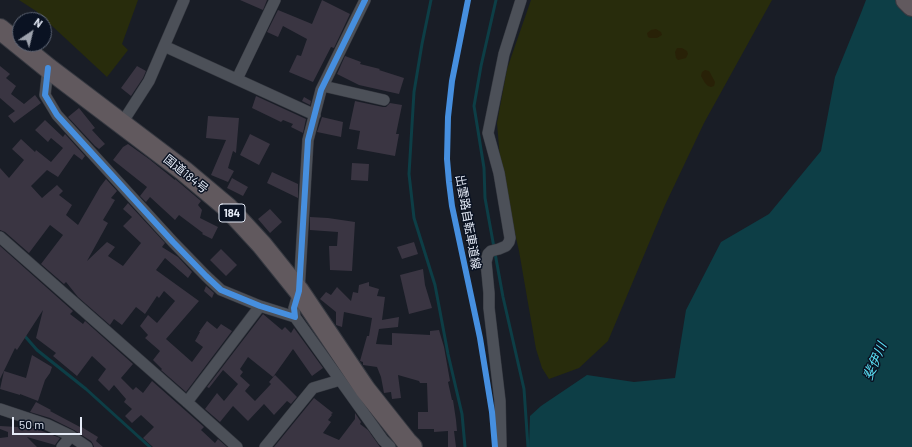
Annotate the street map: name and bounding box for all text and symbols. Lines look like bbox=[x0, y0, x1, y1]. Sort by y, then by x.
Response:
north arrow bbox=[12, 12, 52, 52]
text: N bbox=[32, 15, 45, 30]
street label: 国道184号 bbox=[161, 152, 211, 196]
street label: 出雲路自転車道線 bbox=[453, 173, 483, 271]
road number: 184 bbox=[219, 204, 245, 222]
water label: 斐伊川 bbox=[860, 340, 890, 382]
scale bar bbox=[14, 409, 84, 435]
text: 50 m bbox=[19, 417, 44, 431]

